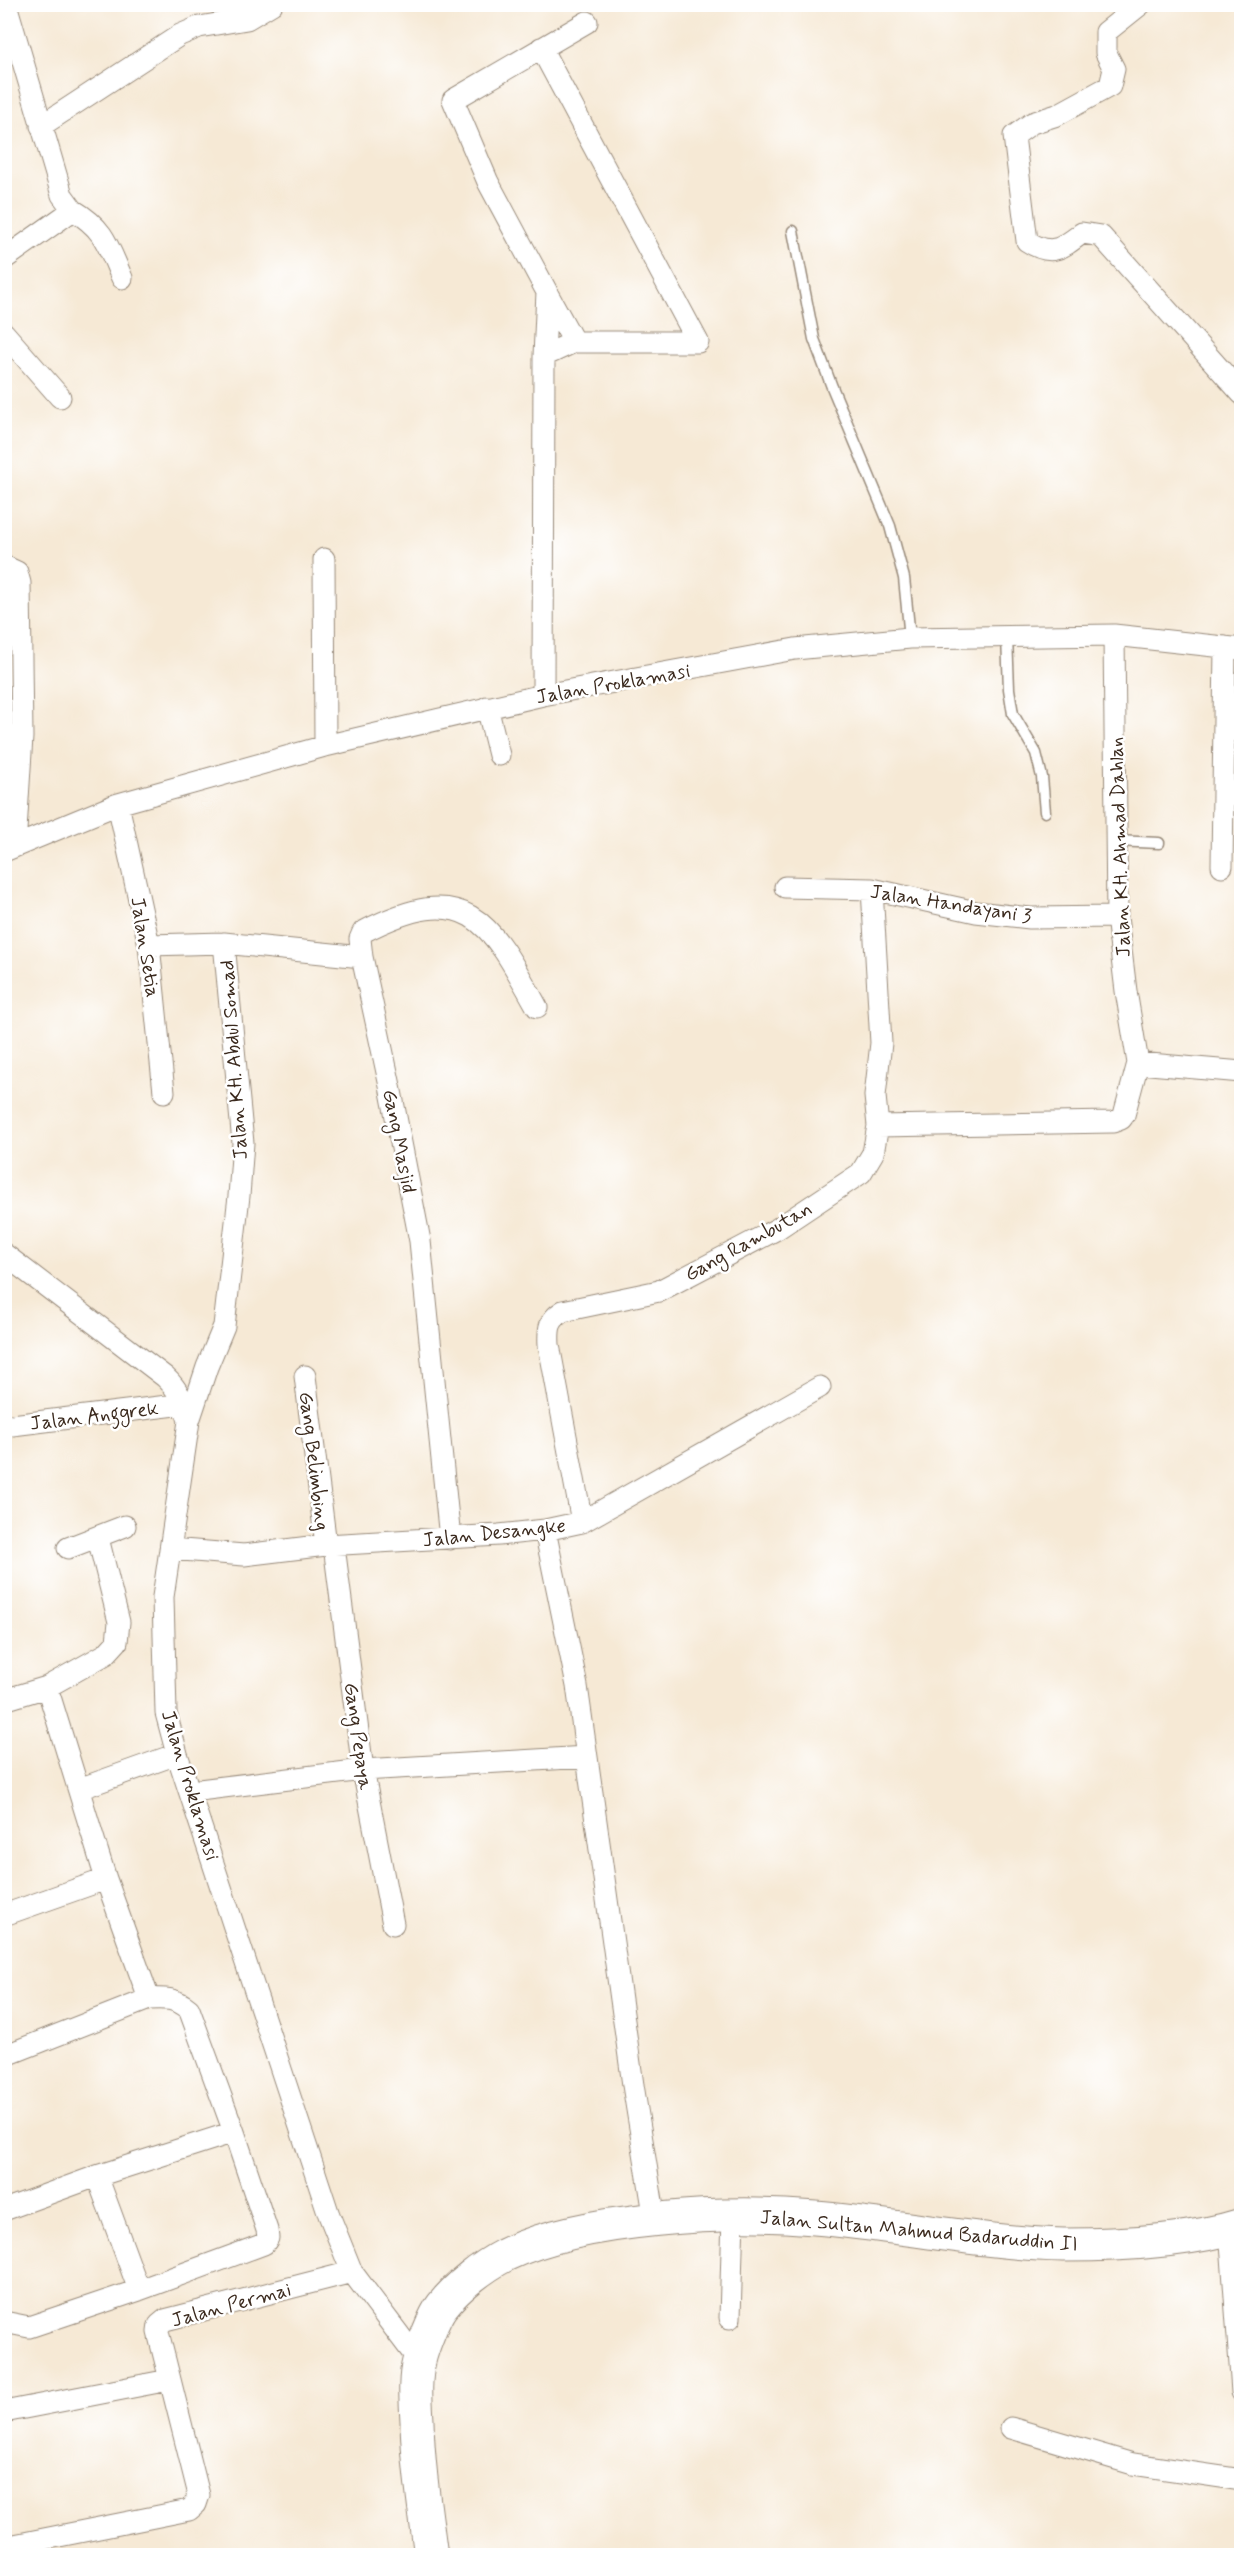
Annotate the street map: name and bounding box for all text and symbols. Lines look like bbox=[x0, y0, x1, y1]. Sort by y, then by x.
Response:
street label: Jalan Proklamasi bbox=[534, 658, 693, 711]
street label: Jalan KH. Ahmad Dahlan bbox=[1103, 736, 1138, 958]
street label: Jalan Handayani 3 bbox=[868, 878, 1033, 931]
street label: Jalan Setia bbox=[123, 895, 166, 999]
street label: Jalan KH. Abdul Somad bbox=[214, 959, 255, 1161]
street label: Gang Masjid bbox=[374, 1087, 422, 1196]
street label: Gang Rambutan bbox=[680, 1196, 818, 1289]
street label: Gang Belimbing bbox=[291, 1390, 335, 1532]
street label: Jalan Anggrek bbox=[29, 1395, 160, 1440]
street label: Jalan Desangke bbox=[421, 1513, 567, 1554]
street label: Gang Pepaya bbox=[336, 1681, 379, 1793]
street label: Jalan Proklamasi bbox=[154, 1707, 225, 1864]
street label: Jalan Sultan Mahmud Badaruddin II bbox=[759, 2204, 1079, 2259]
street label: Jalan Permai bbox=[168, 2276, 294, 2334]

